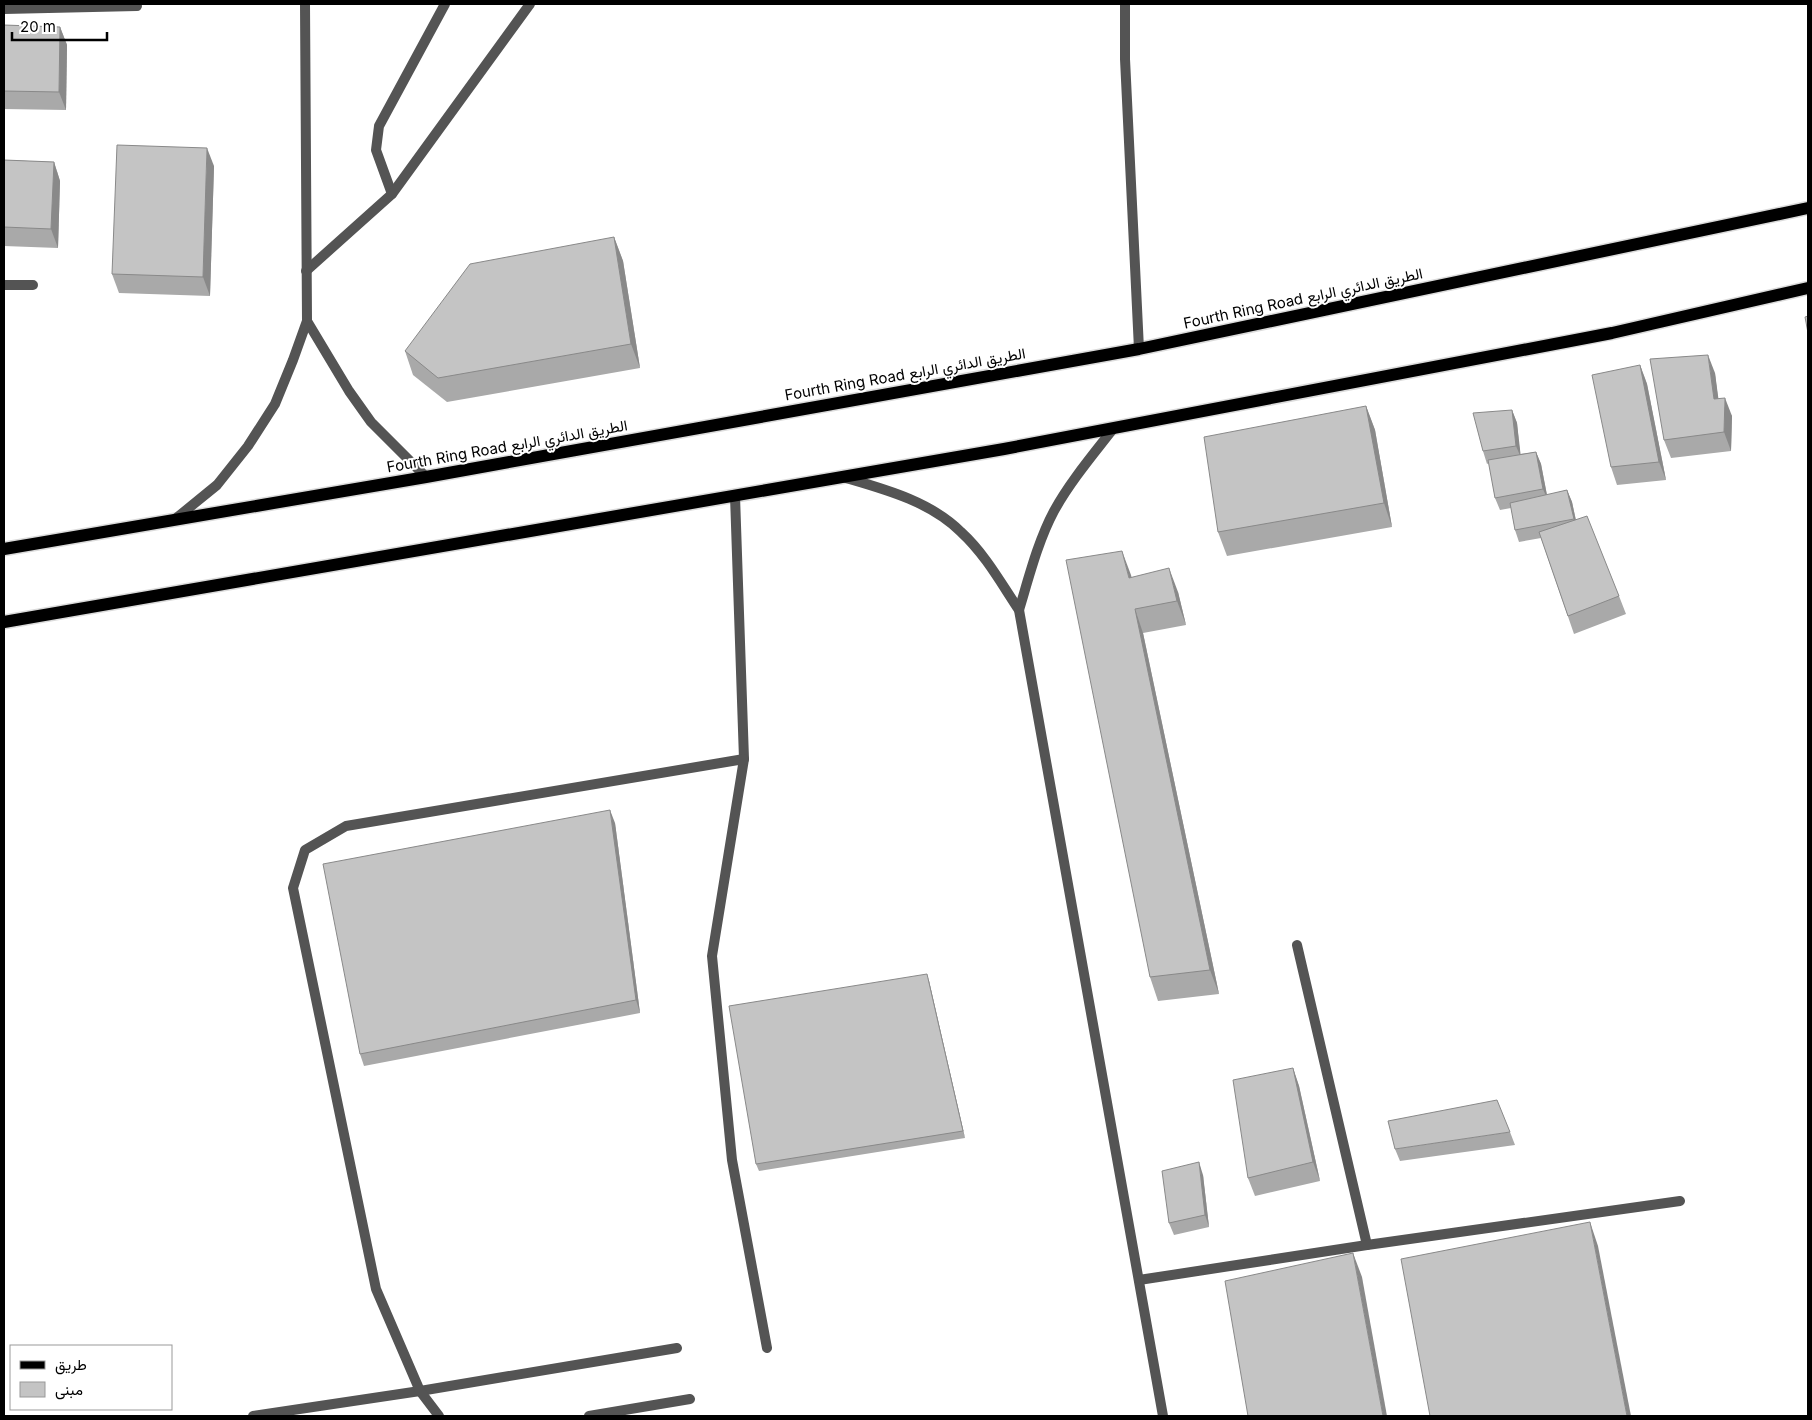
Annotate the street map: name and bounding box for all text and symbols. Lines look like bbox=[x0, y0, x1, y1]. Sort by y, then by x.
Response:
scale bar bbox=[12, 10, 108, 42]
text: 20 m bbox=[20, 17, 56, 36]
street label: Fourth Ring Road الطريق الدائري الرابع bbox=[1182, 263, 1425, 337]
street label: Fourth Ring Road الطريق الدائري الرابع bbox=[783, 343, 1028, 408]
street label: Fourth Ring Road الطريق الدائري الرابع bbox=[385, 415, 630, 480]
legend bbox=[10, 1345, 172, 1410]
text: طريق bbox=[55, 1355, 87, 1375]
text: مبنى bbox=[55, 1380, 83, 1400]

